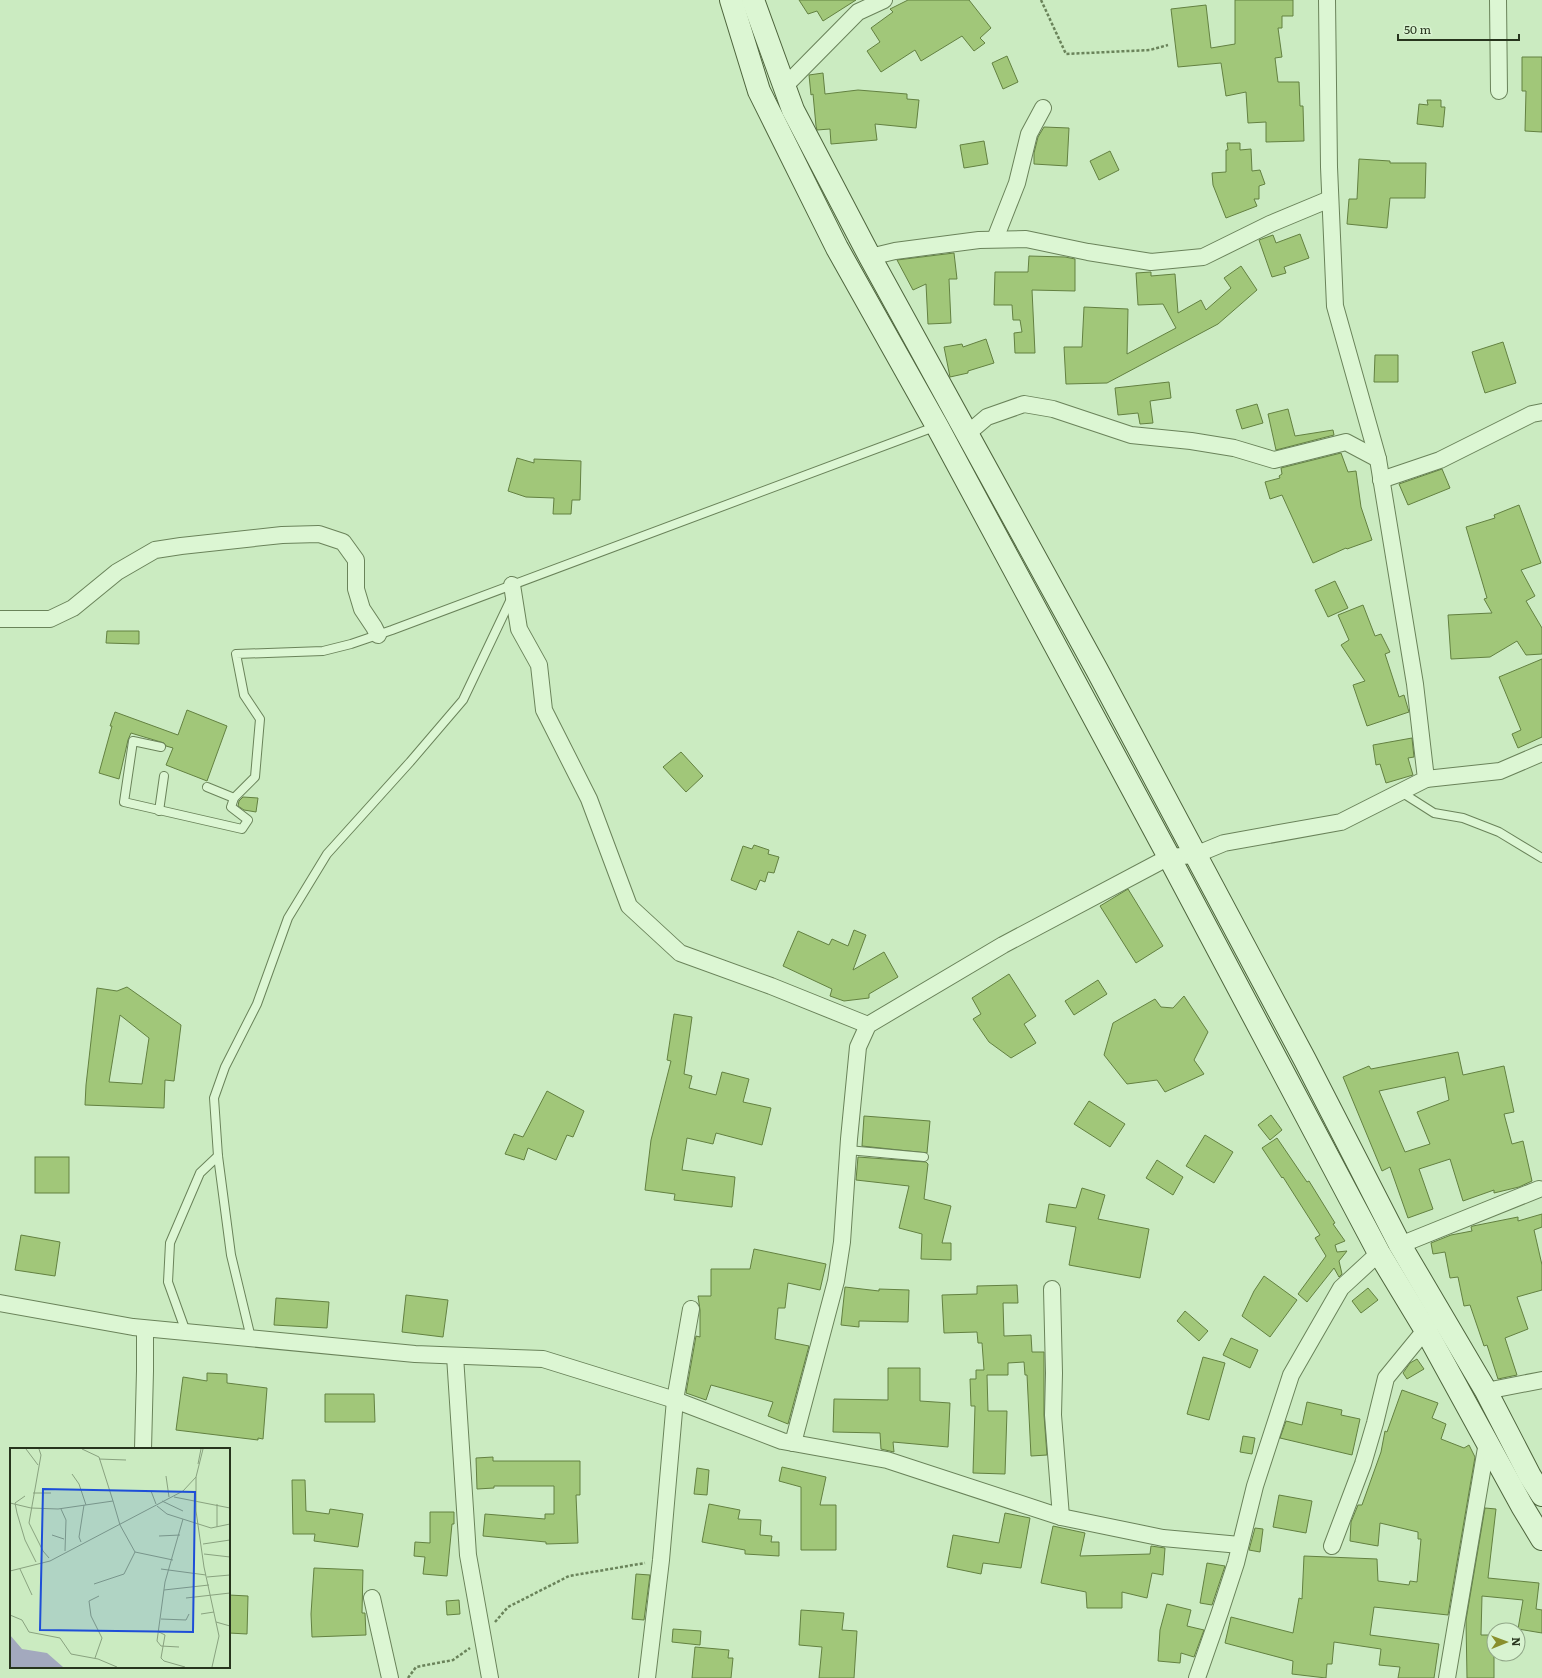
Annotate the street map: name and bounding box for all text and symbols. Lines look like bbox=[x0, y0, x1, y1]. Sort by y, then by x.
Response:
scale bar bbox=[1398, 16, 1519, 42]
text: 50 m bbox=[1404, 20, 1431, 38]
inset map bbox=[10, 1448, 230, 1668]
north arrow bbox=[1486, 1622, 1526, 1662]
text: N bbox=[1509, 1637, 1525, 1647]

